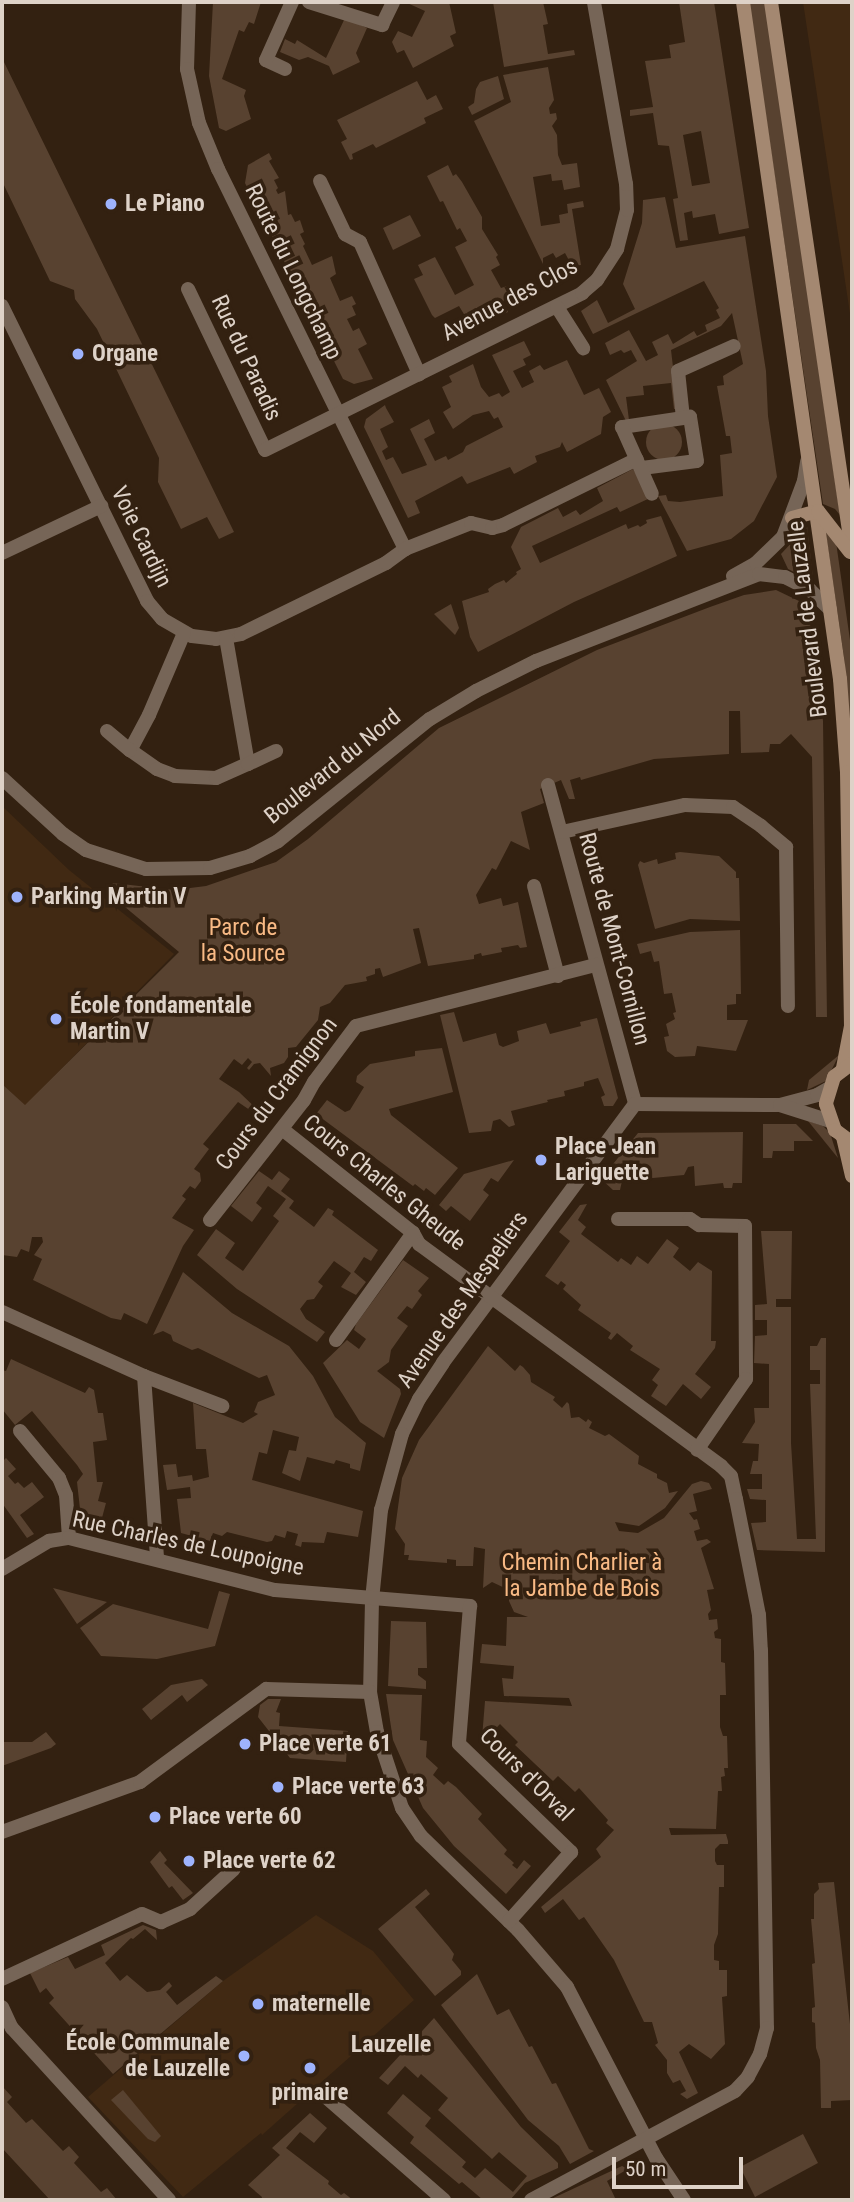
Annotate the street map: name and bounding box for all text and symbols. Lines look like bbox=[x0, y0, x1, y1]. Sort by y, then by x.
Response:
street label: Route du Longchamp bbox=[239, 180, 347, 364]
place label: Le Piano bbox=[125, 190, 205, 218]
marker: Le Piano bbox=[103, 196, 119, 212]
street label: Avenue des Clos bbox=[437, 253, 583, 347]
street label: Rue du Paradis bbox=[205, 291, 287, 425]
place label: Organe bbox=[92, 340, 158, 368]
marker: Organe bbox=[70, 346, 86, 362]
street label: Voie Cardijn bbox=[105, 482, 177, 592]
street label: Boulevard de Lauzelle bbox=[782, 519, 834, 719]
street label: Boulevard du Nord bbox=[259, 704, 407, 830]
street label: Route de Mont-Cornillon bbox=[572, 830, 656, 1048]
place label: Parking Martin V bbox=[31, 883, 187, 911]
marker: Parking Martin V bbox=[9, 889, 25, 905]
park label: Parc de la Source bbox=[201, 914, 285, 968]
place label: École fondamentale Martin V bbox=[70, 992, 252, 1046]
marker: École fondamentale Martin V bbox=[48, 1011, 64, 1027]
street label: Cours du Cramignon bbox=[210, 1012, 344, 1176]
street label: Cours Charles Gheude bbox=[297, 1109, 471, 1257]
place label: Place Jean Lariguette bbox=[555, 1133, 656, 1187]
marker: Place Jean Lariguette bbox=[533, 1152, 549, 1168]
street label: Avenue des Mespeliers bbox=[392, 1206, 534, 1394]
street label: Rue Charles de Loupoigne bbox=[70, 1506, 306, 1582]
park label: Chemin Charlier à la Jambe de Bois bbox=[502, 1549, 662, 1603]
street label: Cours d'Orval bbox=[473, 1722, 579, 1828]
place label: Place verte 61 bbox=[259, 1730, 392, 1758]
marker: Place verte 61 bbox=[237, 1736, 253, 1752]
place label: Place verte 63 bbox=[292, 1773, 425, 1801]
marker: Place verte 63 bbox=[270, 1779, 286, 1795]
place label: Place verte 60 bbox=[169, 1803, 302, 1831]
marker: Place verte 60 bbox=[147, 1809, 163, 1825]
place label: Place verte 62 bbox=[203, 1847, 336, 1875]
marker: Place verte 62 bbox=[181, 1853, 197, 1869]
place label: maternelle bbox=[272, 1990, 370, 2018]
marker: maternelle bbox=[250, 1996, 266, 2012]
place label: École Communale de Lauzelle bbox=[66, 2029, 230, 2083]
district label: Lauzelle bbox=[351, 2031, 431, 2059]
marker: École Communale de Lauzelle bbox=[236, 2048, 252, 2064]
marker: primaire bbox=[302, 2060, 318, 2076]
place label: primaire bbox=[272, 2079, 348, 2107]
scale bar bbox=[616, 2142, 747, 2186]
text: 50 m bbox=[625, 2157, 666, 2181]

